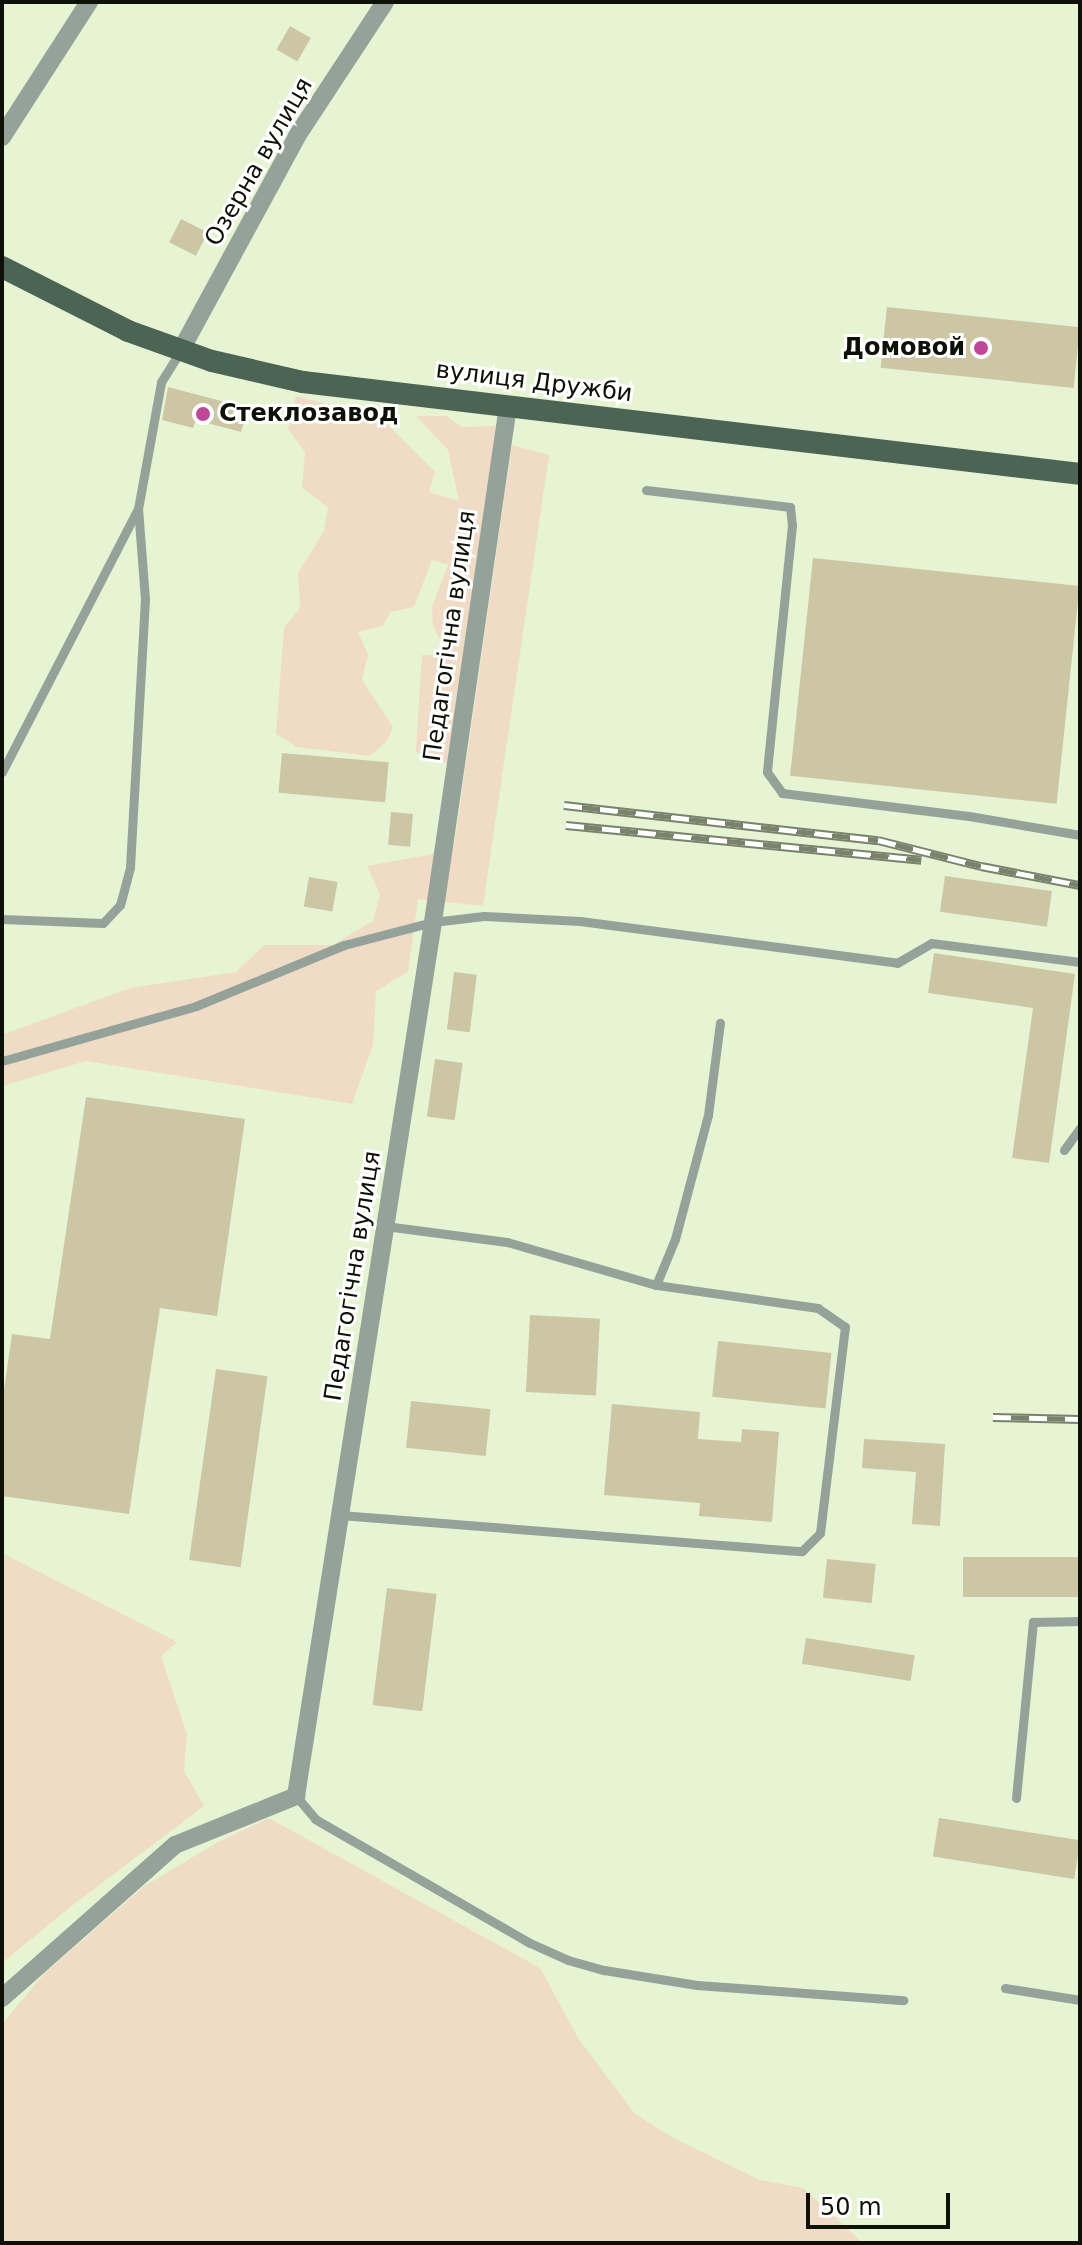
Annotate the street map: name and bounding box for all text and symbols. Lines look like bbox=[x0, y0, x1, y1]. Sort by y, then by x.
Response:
street label: Озерна вулиця bbox=[199, 73, 319, 251]
place label: Домовой bbox=[843, 334, 965, 362]
marker: Домовой bbox=[972, 339, 990, 357]
street label: вулиця Дружби bbox=[434, 356, 634, 408]
place label: Стеклозавод bbox=[219, 400, 398, 428]
marker: Стеклозавод bbox=[194, 405, 212, 423]
street label: Педагогічна вулиця bbox=[418, 509, 482, 763]
street label: Педагогічна вулиця bbox=[319, 1149, 387, 1403]
scale bar bbox=[810, 2177, 954, 2227]
text: 50 m bbox=[820, 2193, 882, 2221]

